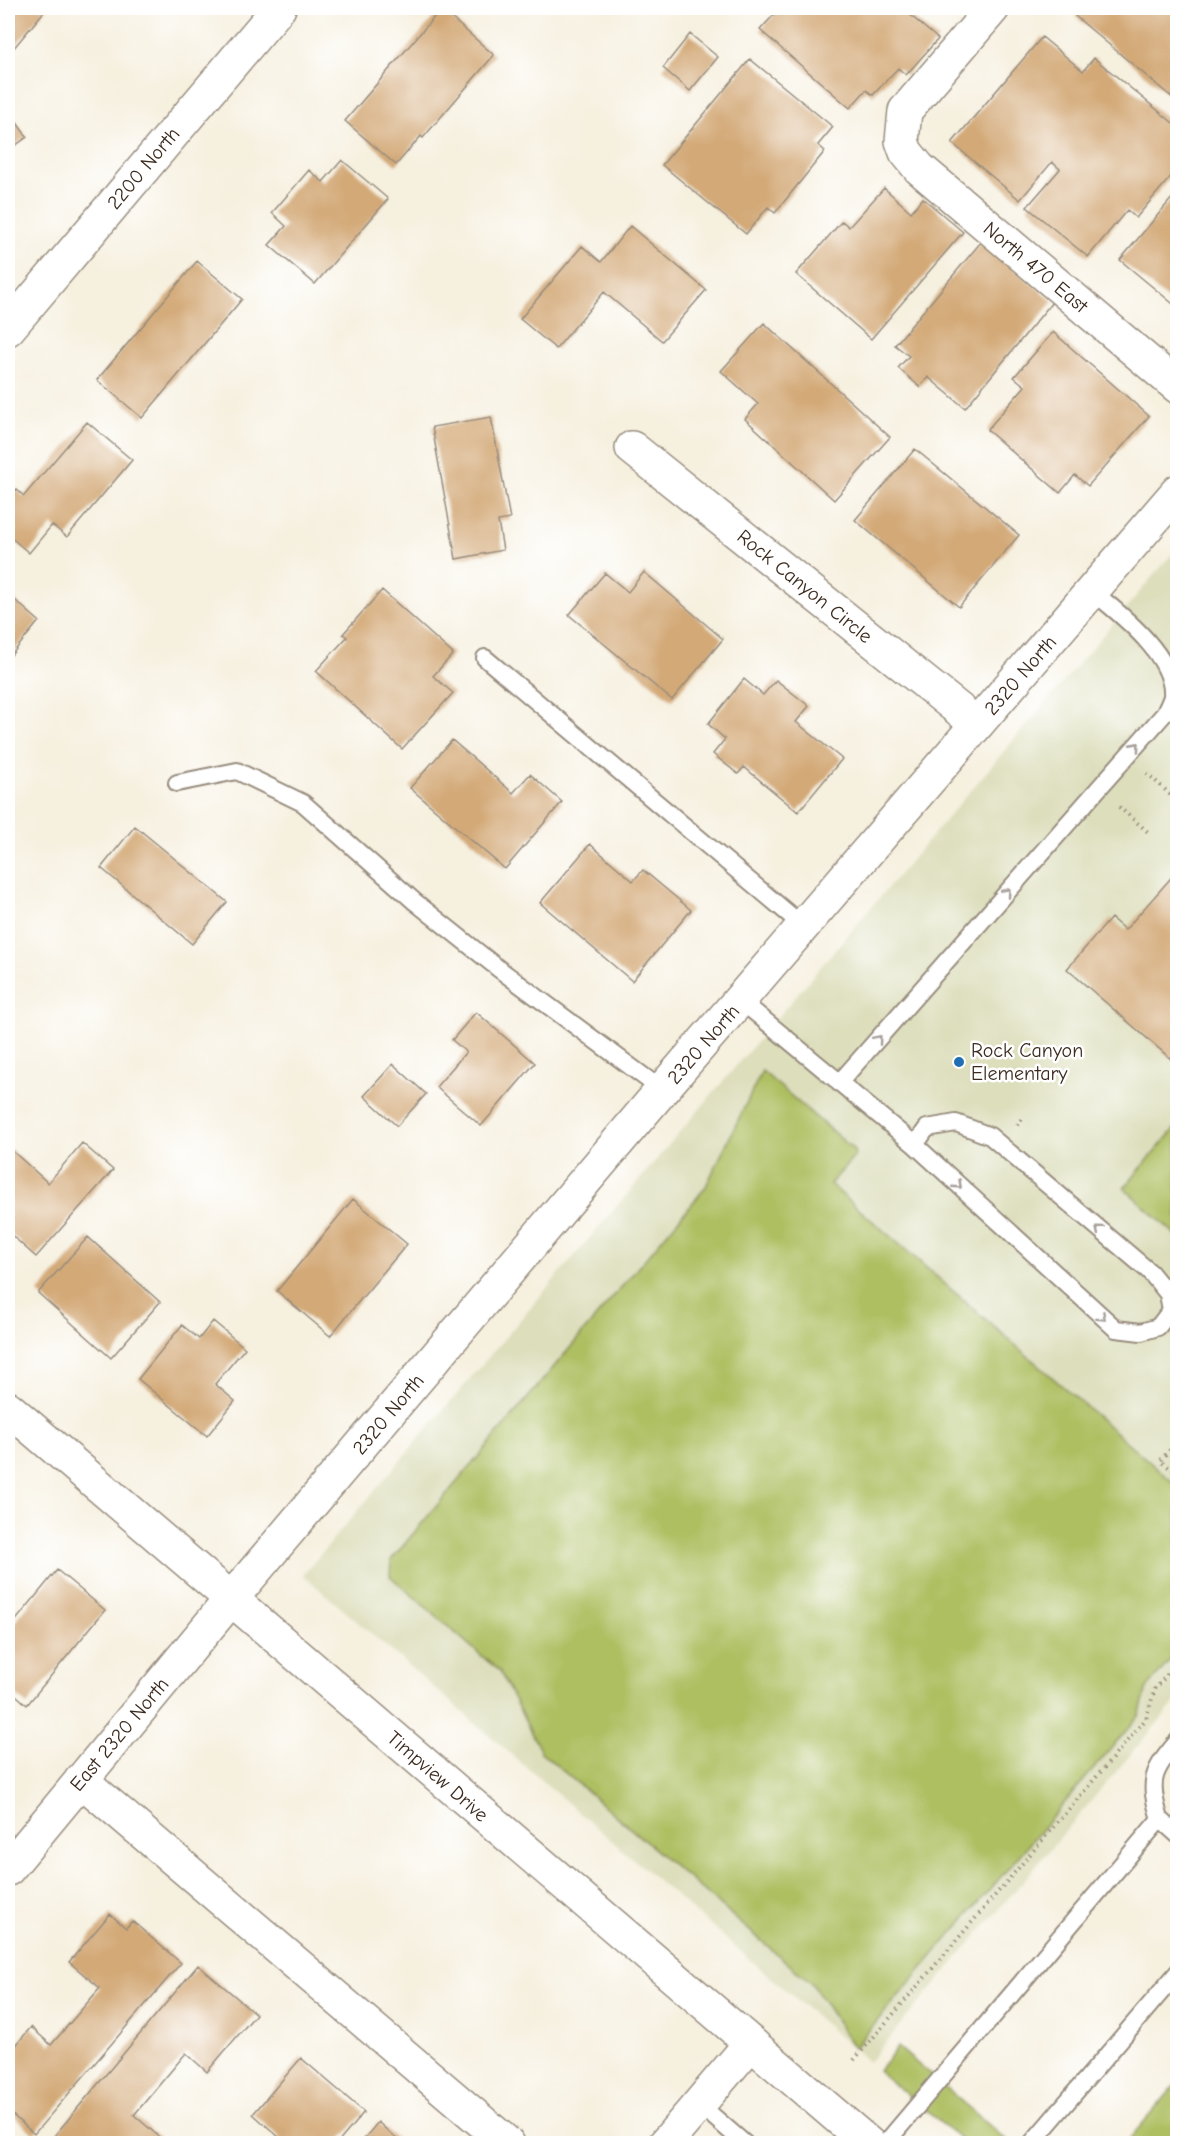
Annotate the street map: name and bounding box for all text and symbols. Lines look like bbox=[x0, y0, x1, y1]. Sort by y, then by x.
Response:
street label: 2200 North bbox=[102, 123, 184, 214]
street label: North 470 East bbox=[979, 217, 1094, 319]
street label: Rock Canyon Circle bbox=[733, 525, 877, 648]
street label: 2320 North bbox=[980, 631, 1061, 720]
one-way arrow bbox=[1129, 742, 1140, 753]
one-way arrow bbox=[1000, 889, 1011, 899]
street label: 2320 North bbox=[663, 1000, 744, 1089]
one-way arrow bbox=[871, 1035, 882, 1046]
place label: Rock Canyon Elementary bbox=[971, 1039, 1083, 1085]
marker: Rock Canyon Elementary bbox=[952, 1055, 966, 1069]
one-way arrow bbox=[951, 1178, 962, 1189]
one-way arrow bbox=[1095, 1225, 1106, 1236]
one-way arrow bbox=[1095, 1309, 1106, 1320]
street label: 2320 North bbox=[348, 1369, 429, 1459]
street label: East 2320 North bbox=[65, 1673, 174, 1796]
street label: Timpview Drive bbox=[382, 1726, 493, 1827]

